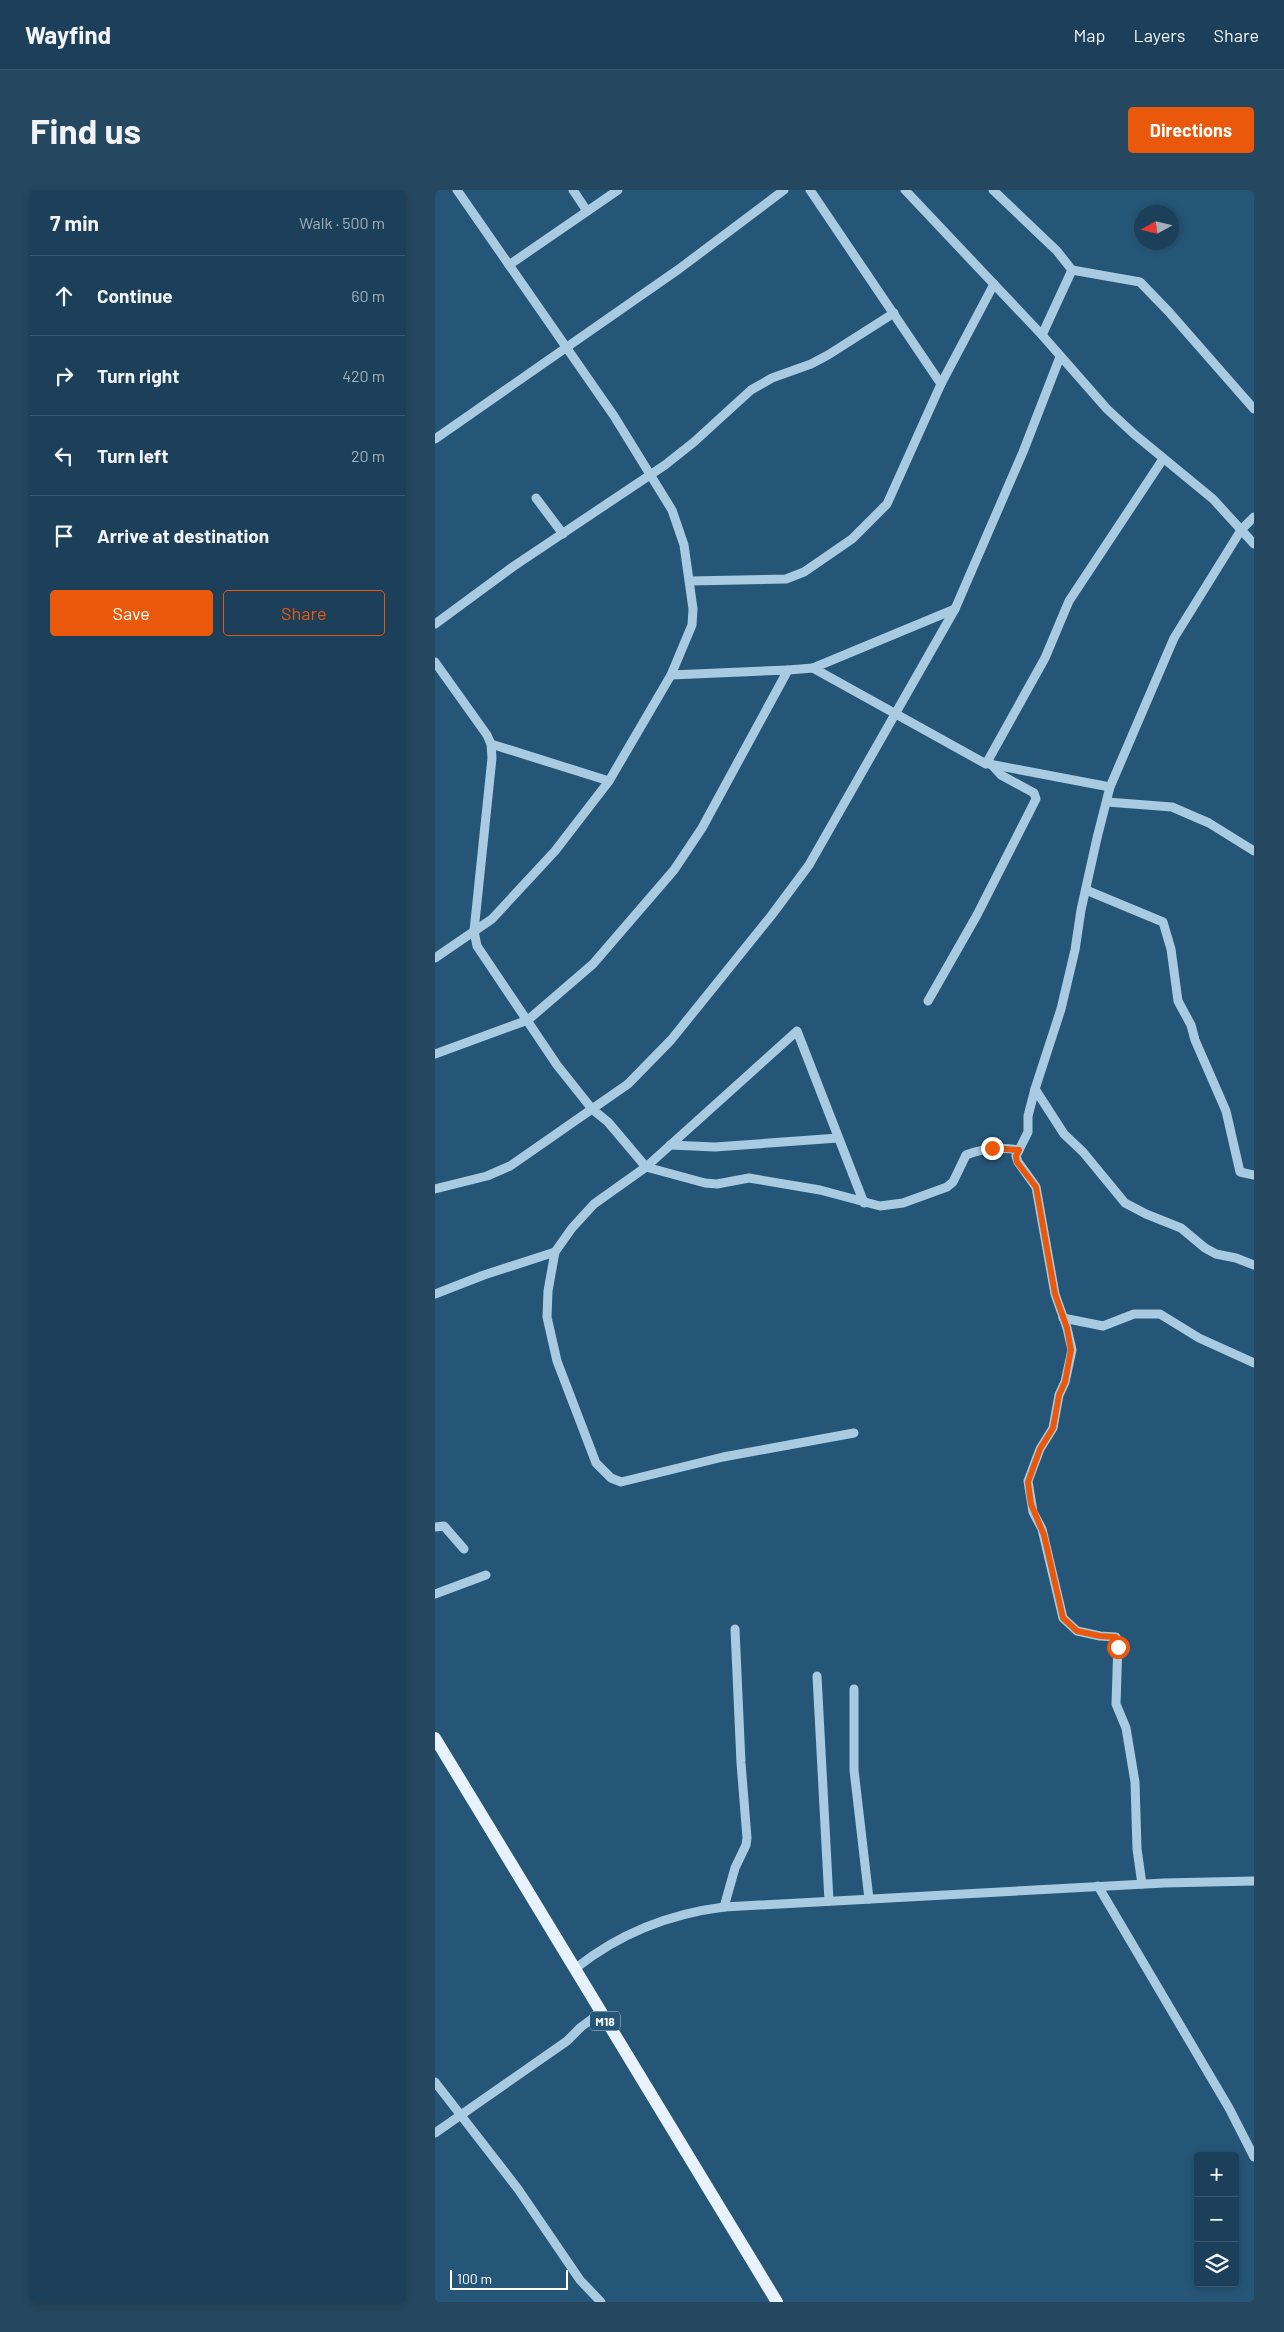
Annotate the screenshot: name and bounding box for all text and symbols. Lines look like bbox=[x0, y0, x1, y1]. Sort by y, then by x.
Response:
text: Wayfind bbox=[25, 20, 111, 49]
text: Map bbox=[1073, 24, 1105, 46]
text: Layers bbox=[1133, 24, 1186, 46]
text: Share bbox=[1214, 24, 1259, 46]
button: Directions bbox=[1128, 107, 1254, 153]
text: Find us bbox=[30, 109, 141, 151]
north arrow bbox=[1134, 205, 1179, 250]
text: 7 min bbox=[50, 210, 99, 235]
text: Walk · 500 m bbox=[299, 213, 385, 232]
icon: ahead bbox=[50, 282, 78, 310]
text: Continue bbox=[97, 284, 173, 307]
text: 60 m bbox=[351, 286, 385, 305]
icon: right bbox=[50, 362, 78, 390]
text: Turn right bbox=[97, 364, 179, 387]
text: 420 m bbox=[342, 366, 385, 385]
icon: left bbox=[50, 442, 78, 470]
text: Turn left bbox=[97, 444, 168, 467]
text: 20 m bbox=[351, 446, 385, 465]
icon: arrive bbox=[50, 522, 78, 550]
text: Arrive at destination bbox=[97, 524, 269, 547]
button: Save bbox=[50, 590, 213, 636]
button: Share bbox=[223, 590, 385, 636]
route end bbox=[981, 1137, 1004, 1160]
route start bbox=[1107, 1636, 1130, 1659]
road number: M18 bbox=[590, 2012, 620, 2030]
map controls bbox=[1194, 2152, 1239, 2287]
button: + bbox=[1194, 2152, 1239, 2197]
button: − bbox=[1194, 2197, 1239, 2242]
button: layers bbox=[1194, 2242, 1239, 2287]
scale bar bbox=[450, 2267, 567, 2290]
text: 100 m bbox=[457, 2270, 492, 2287]

